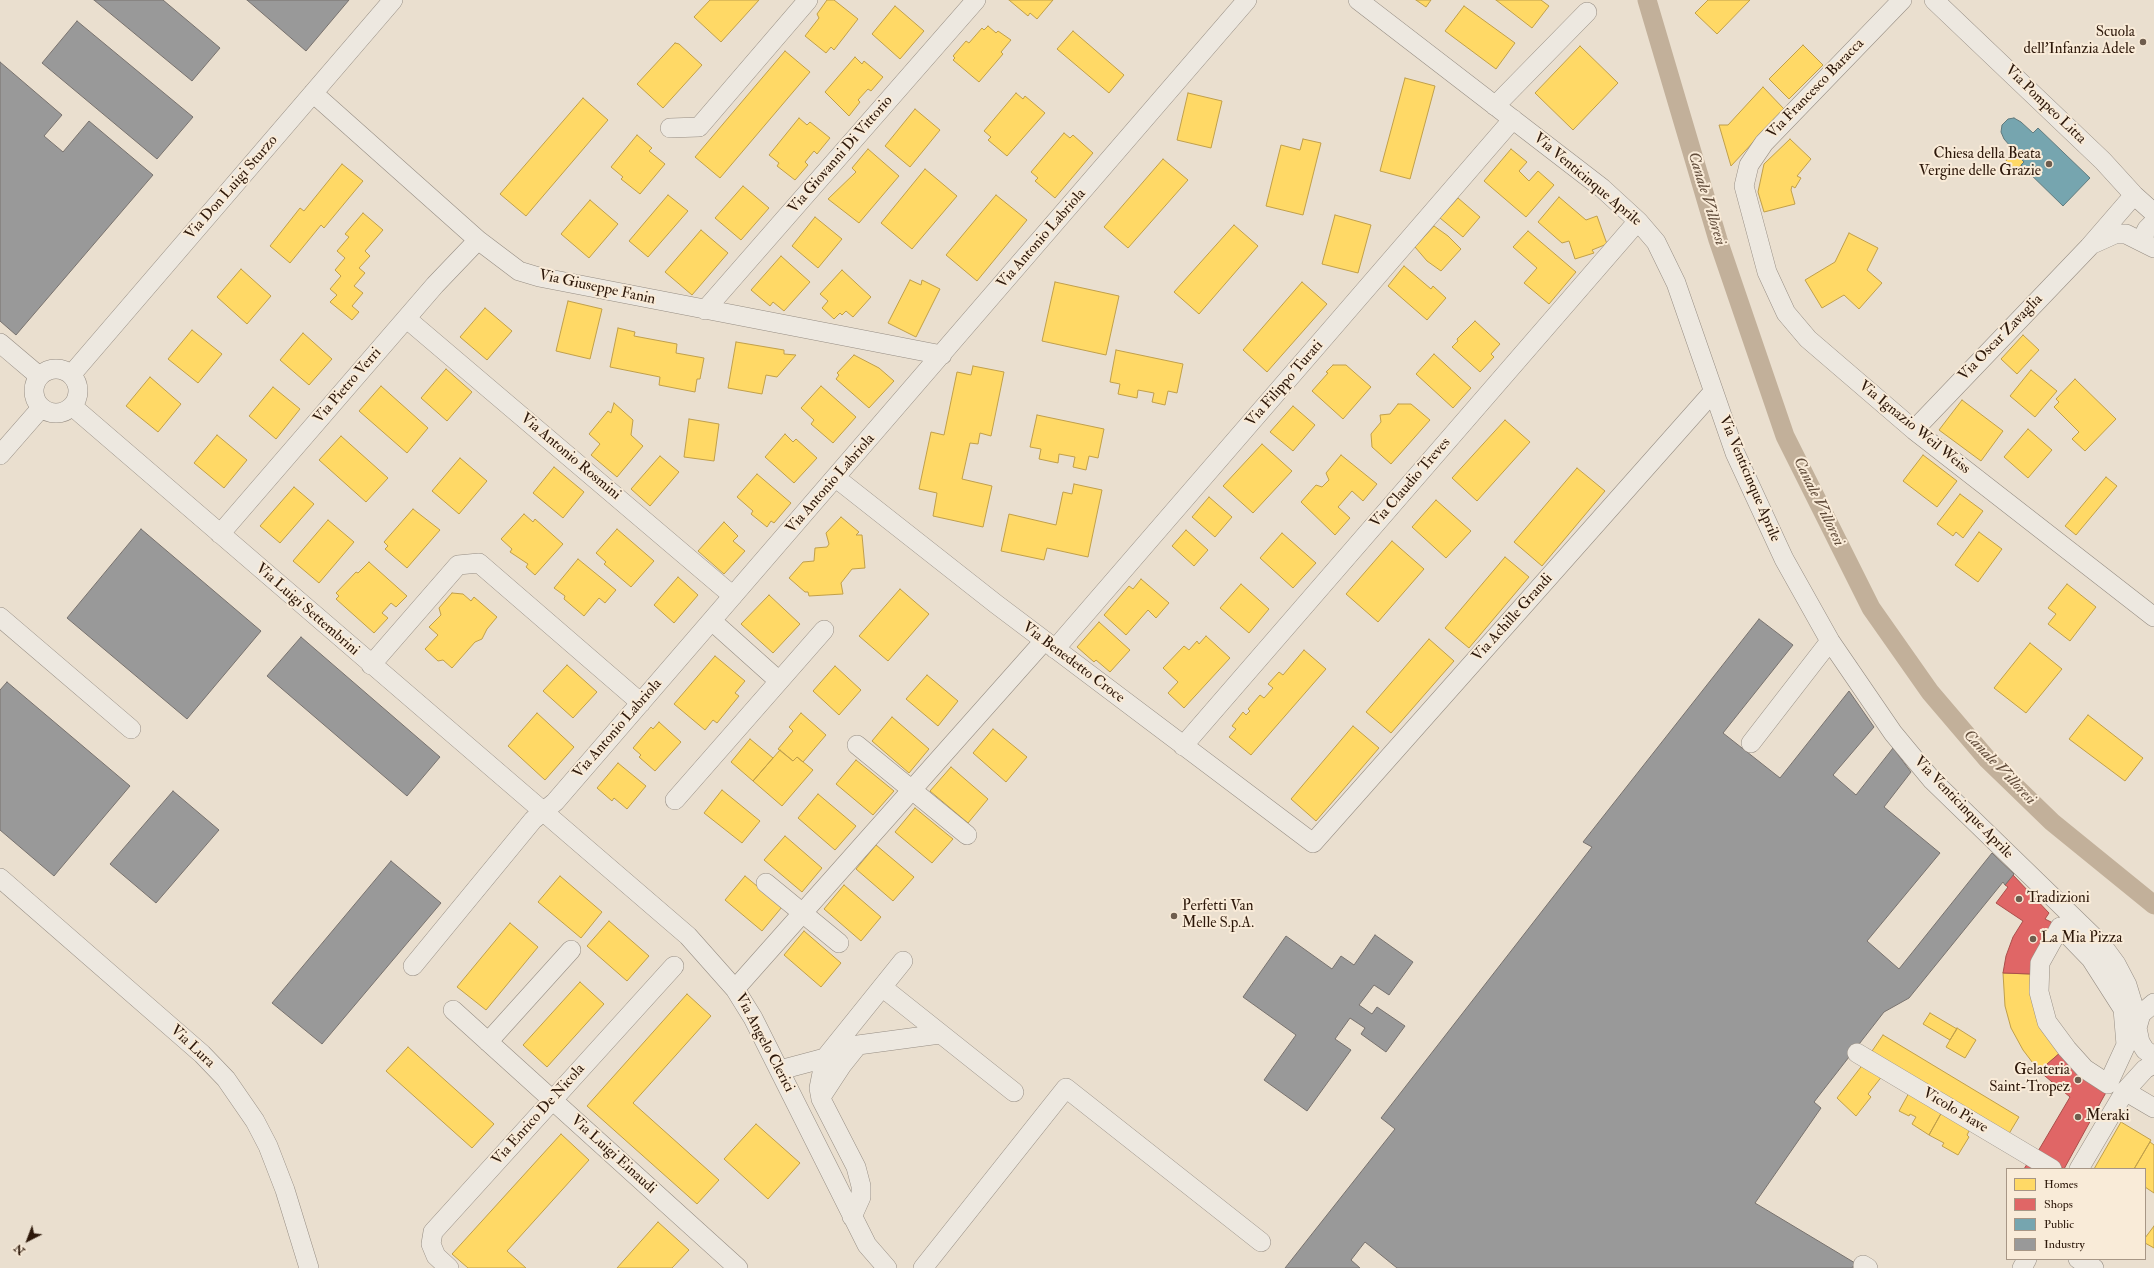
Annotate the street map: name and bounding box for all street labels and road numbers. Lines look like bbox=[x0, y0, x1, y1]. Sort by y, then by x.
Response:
street label: Via Francesco Baracca bbox=[1764, 35, 1868, 143]
street label: Via Pompeo Litta bbox=[2001, 62, 2089, 148]
street label: Via Giovanni Di Vittorio bbox=[785, 92, 897, 218]
street label: Via Venticinque Aprile bbox=[1529, 130, 1645, 230]
street label: Via Don Luigi Sturzo bbox=[182, 132, 282, 244]
street label: Via Antonio Labriola bbox=[994, 186, 1090, 292]
street label: Via Giuseppe Fanin bbox=[537, 267, 657, 309]
street label: Via Oscar Zavaglia bbox=[1955, 291, 2047, 385]
street label: Via Filippo Turati bbox=[1243, 337, 1327, 431]
street label: Via Pietro Verri bbox=[310, 344, 386, 428]
street label: Via Ignazio Weil Weiss bbox=[1855, 377, 1973, 479]
street label: Via Antonio Rosmini bbox=[516, 410, 624, 504]
street label: Via Venticinque Aprile bbox=[1714, 413, 1784, 545]
street label: Via Antonio Labriola bbox=[783, 431, 879, 537]
street label: Via Claudio Treves bbox=[1367, 434, 1455, 532]
street label: Via Luigi Settembrini bbox=[251, 560, 363, 660]
street label: Via Achille Grandi bbox=[1469, 570, 1557, 666]
street label: Via Benedetto Croce bbox=[1018, 619, 1128, 707]
street label: Via Antonio Labriola bbox=[570, 676, 666, 782]
street label: Via Venticinque Aprile bbox=[1910, 753, 2016, 863]
street label: Via Angelo Clerici bbox=[730, 990, 798, 1096]
street label: Via Lura bbox=[166, 1022, 218, 1072]
street label: Via Enrico De Nicola bbox=[489, 1061, 589, 1169]
street label: Vicolo Piave bbox=[1919, 1084, 1991, 1138]
street label: Via Luigi Einaudi bbox=[567, 1112, 659, 1198]

